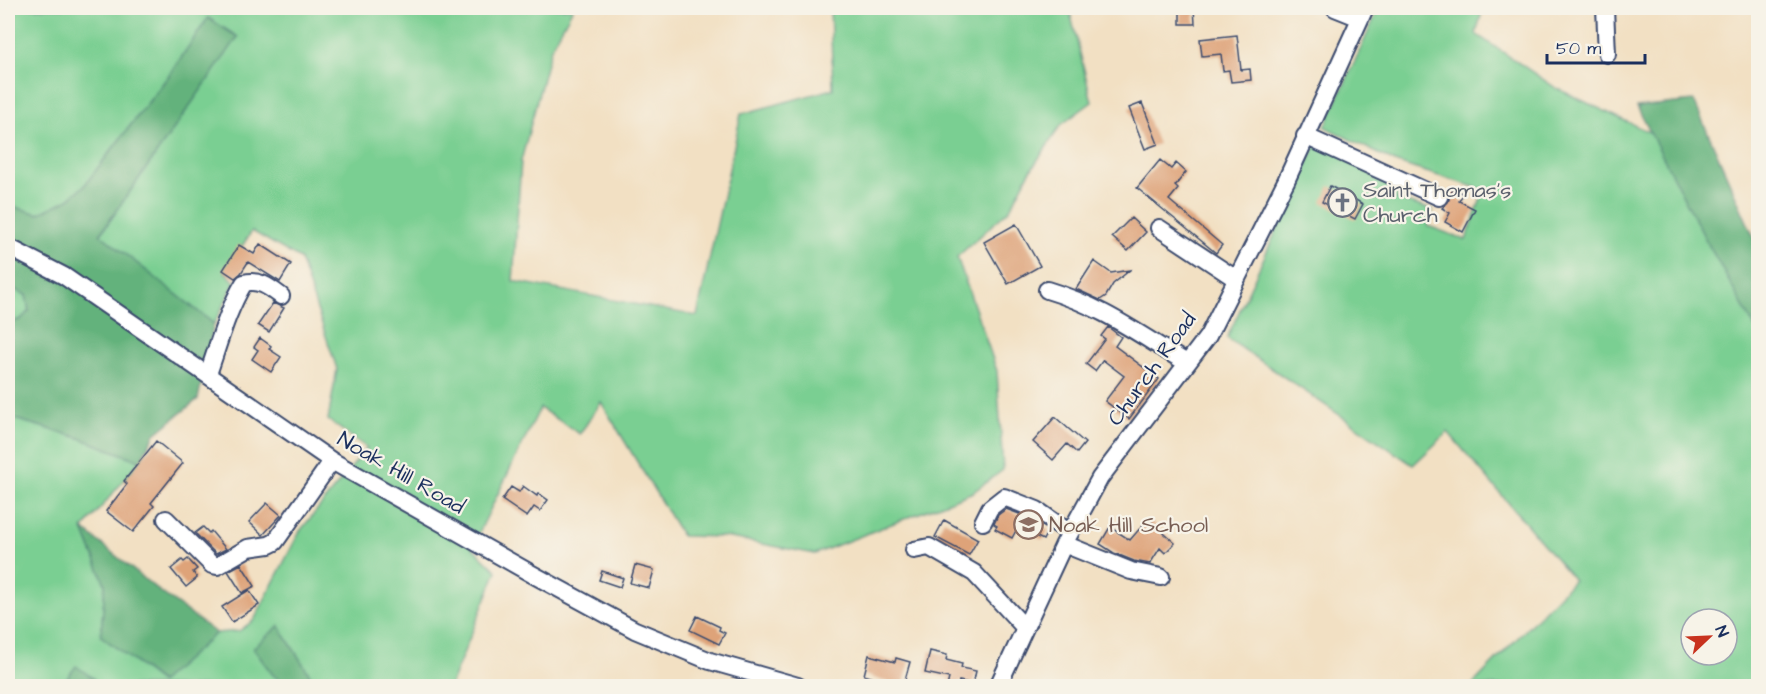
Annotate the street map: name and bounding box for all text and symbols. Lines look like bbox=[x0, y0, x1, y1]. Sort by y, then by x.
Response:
scale bar bbox=[1547, 27, 1644, 65]
text: 50 m bbox=[1556, 36, 1601, 61]
place label: Saint Thomas's Church bbox=[1363, 175, 1511, 231]
church icon: Saint Thomas's Church bbox=[1326, 187, 1358, 219]
street label: Church Road bbox=[1100, 306, 1204, 432]
street label: Noak Hill Road bbox=[332, 424, 470, 522]
school or university icon: Noak Hill School bbox=[1012, 509, 1044, 541]
place label: Noak Hill School bbox=[1049, 510, 1208, 541]
north arrow bbox=[1679, 607, 1739, 667]
text: N bbox=[1710, 623, 1734, 640]

